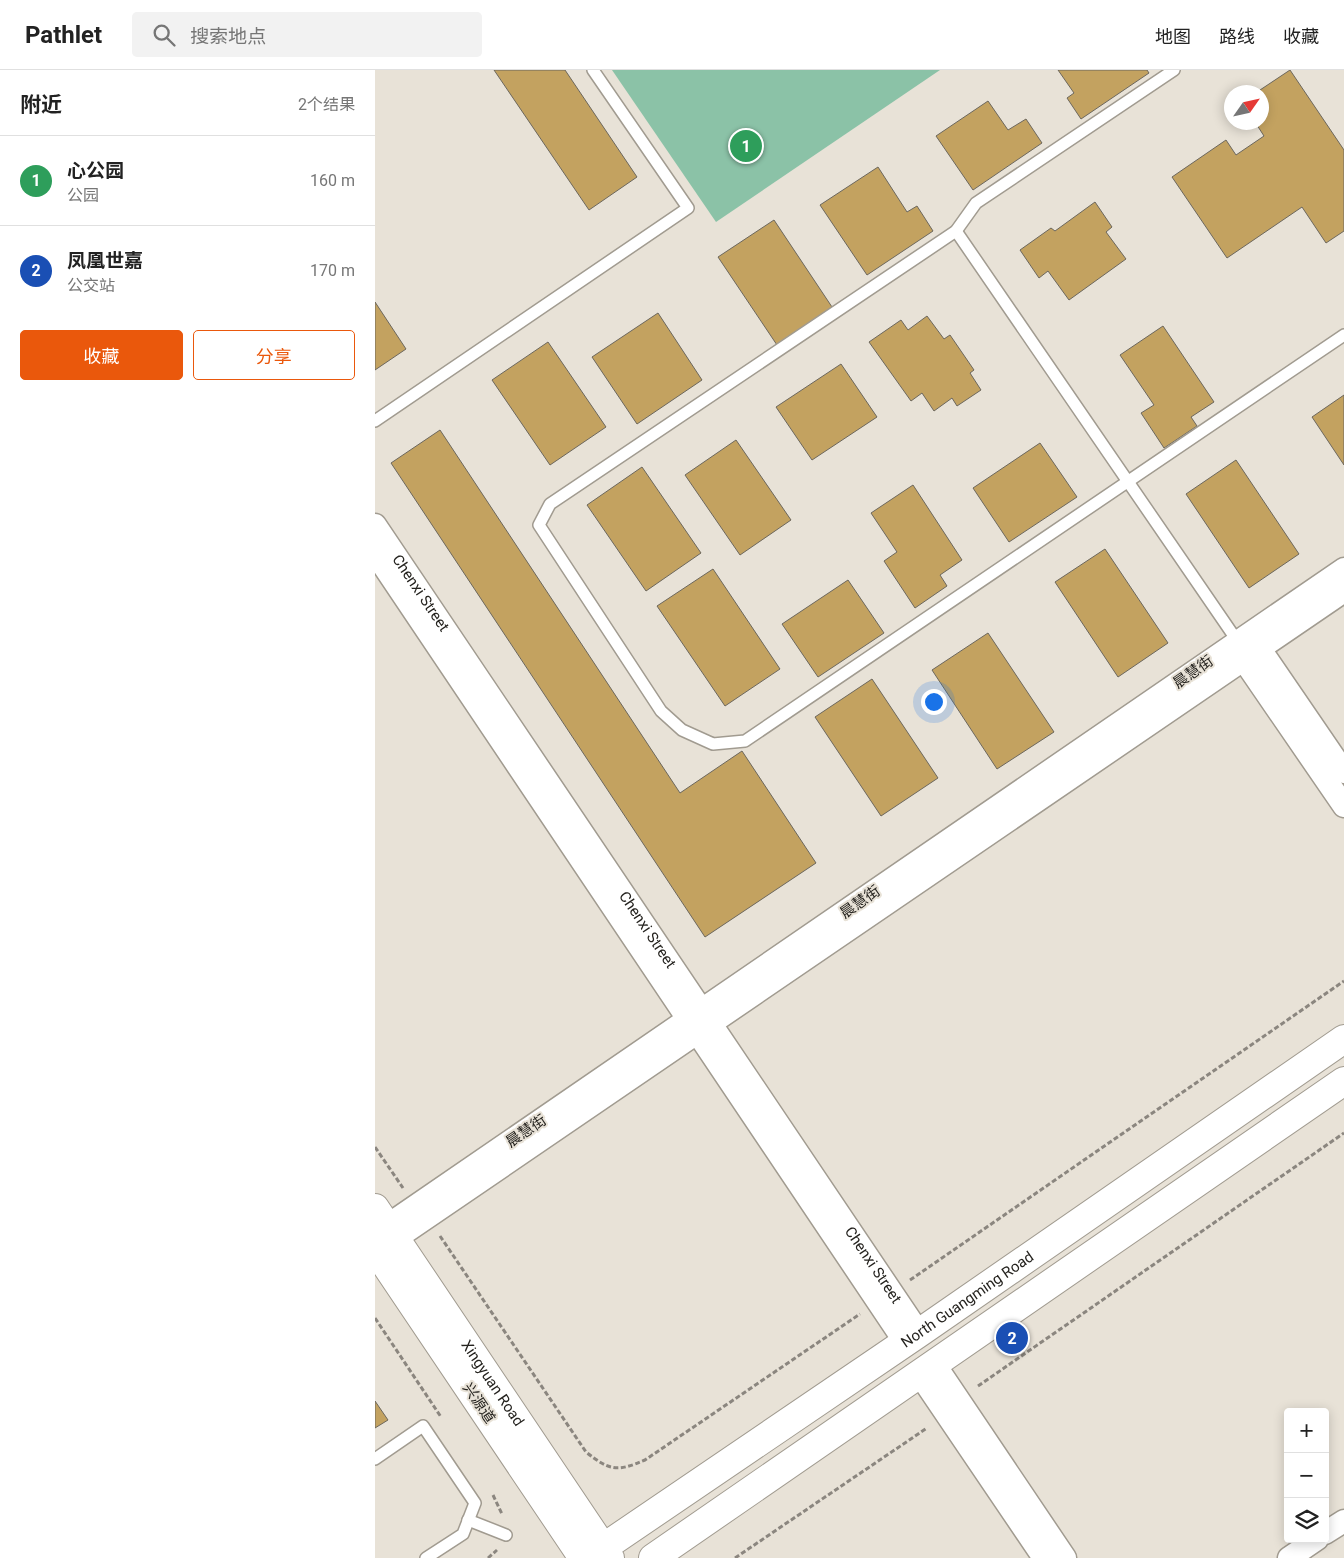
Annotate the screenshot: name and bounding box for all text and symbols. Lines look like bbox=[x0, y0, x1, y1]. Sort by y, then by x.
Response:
search box bbox=[132, 12, 482, 57]
text: Pathlet bbox=[25, 21, 102, 49]
icon: search bbox=[150, 21, 178, 49]
text: 搜索地点 bbox=[190, 25, 266, 48]
text: 地图 bbox=[1155, 26, 1191, 47]
text: 路线 bbox=[1219, 26, 1255, 47]
text: 收藏 bbox=[1283, 26, 1319, 47]
north arrow bbox=[1224, 85, 1269, 130]
text: 附近 bbox=[20, 93, 62, 117]
text: 2个结果 bbox=[298, 95, 355, 114]
pin: 1 bbox=[730, 127, 762, 165]
text: 心公园 bbox=[67, 159, 124, 182]
text: 1 bbox=[31, 171, 41, 190]
text: 160 m bbox=[310, 171, 355, 190]
text: 公园 bbox=[67, 186, 99, 205]
text: 凤凰世嘉 bbox=[67, 249, 143, 272]
text: 2 bbox=[31, 261, 41, 280]
text: 170 m bbox=[310, 261, 355, 280]
text: 公交站 bbox=[67, 276, 115, 295]
button: 收藏 bbox=[20, 330, 183, 380]
button: 分享 bbox=[193, 330, 355, 380]
street label: Chenxi Street bbox=[389, 551, 453, 635]
street label: 晨慧街 bbox=[1169, 652, 1217, 692]
your location bbox=[921, 689, 947, 715]
street label: 晨慧街 bbox=[836, 882, 884, 922]
street label: Chenxi Street bbox=[615, 888, 680, 972]
street label: 晨慧街 bbox=[502, 1111, 550, 1151]
street label: Chenxi Street bbox=[841, 1223, 905, 1307]
street label: North Guangming Road bbox=[898, 1248, 1037, 1351]
pin: 2 bbox=[996, 1319, 1028, 1357]
street label: Xingyuan Road bbox=[457, 1337, 528, 1430]
street label: 兴源道 bbox=[459, 1379, 499, 1427]
map controls bbox=[1284, 1408, 1329, 1543]
button: + bbox=[1284, 1408, 1329, 1453]
button: − bbox=[1284, 1453, 1329, 1498]
button: layers bbox=[1284, 1498, 1329, 1543]

